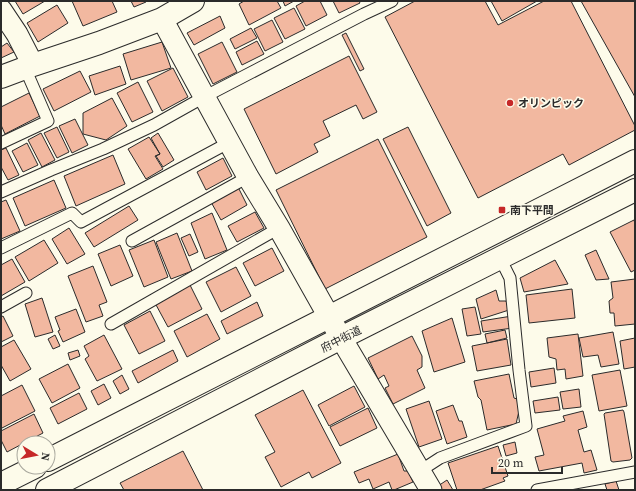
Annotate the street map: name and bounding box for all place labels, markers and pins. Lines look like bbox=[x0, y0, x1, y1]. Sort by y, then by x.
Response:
place label: オリンピック bbox=[518, 96, 584, 111]
marker: オリンピック bbox=[505, 98, 515, 108]
place label: 南下平間 bbox=[510, 203, 554, 218]
marker: 南下平間 bbox=[497, 205, 507, 215]

